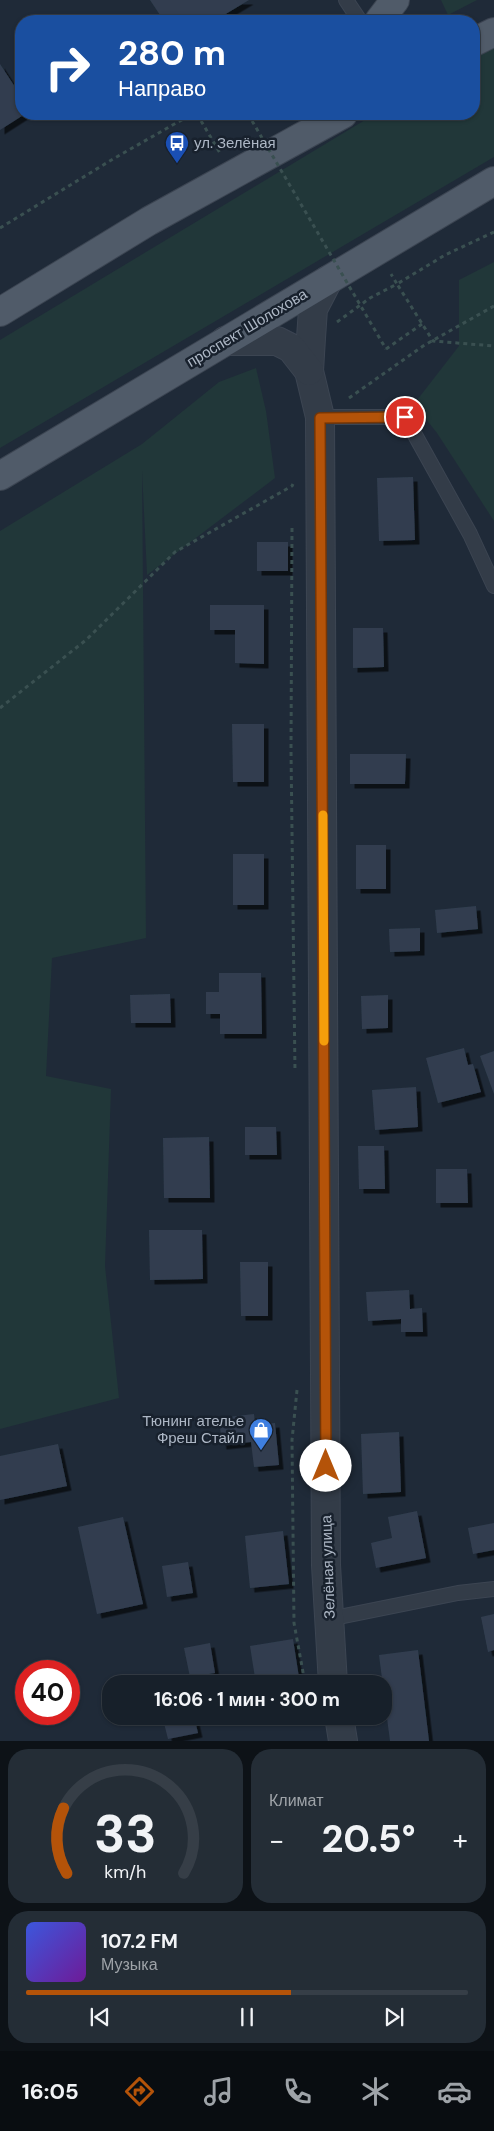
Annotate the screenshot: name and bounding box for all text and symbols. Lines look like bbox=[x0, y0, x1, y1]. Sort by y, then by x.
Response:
text: 280 m bbox=[118, 30, 226, 76]
icon: right bbox=[35, 35, 100, 100]
text: Направо bbox=[118, 74, 206, 103]
bus stop icon: ул. Зелёная bbox=[164, 130, 190, 164]
place label: ул. Зелёная bbox=[194, 133, 276, 153]
street label: проспект Шолохова bbox=[183, 284, 311, 372]
pin bbox=[384, 396, 426, 438]
icon: arrive bbox=[391, 403, 419, 431]
place label: Тюнинг ателье Фреш Стайл bbox=[142, 1411, 244, 1448]
shop icon: Тюнинг ателье Фреш Стайл bbox=[248, 1417, 274, 1451]
position arrow bbox=[299, 1439, 351, 1491]
street label: Зелёная улица bbox=[316, 1514, 340, 1619]
speed limit sign: 40 bbox=[15, 1660, 80, 1725]
text: 16:06 · 1 мин · 300 m bbox=[154, 1687, 340, 1712]
text: Климат bbox=[269, 1790, 323, 1811]
text: 33 bbox=[94, 1800, 157, 1868]
text: 20.5° bbox=[321, 1814, 416, 1864]
text: − bbox=[269, 1822, 284, 1859]
text: + bbox=[453, 1822, 468, 1859]
text: km/h bbox=[104, 1860, 147, 1884]
text: 107.2 FM bbox=[101, 1929, 178, 1954]
text: Музыка bbox=[101, 1954, 158, 1975]
icon: previous bbox=[86, 2003, 114, 2031]
icon: pause bbox=[233, 2003, 261, 2031]
icon: next bbox=[380, 2003, 408, 2031]
icon: directions bbox=[122, 2074, 157, 2109]
icon: music bbox=[201, 2074, 236, 2109]
icon: phone bbox=[280, 2074, 315, 2109]
icon: climate bbox=[358, 2074, 393, 2109]
icon: car bbox=[437, 2074, 472, 2109]
text: 16:05 bbox=[22, 2077, 79, 2106]

